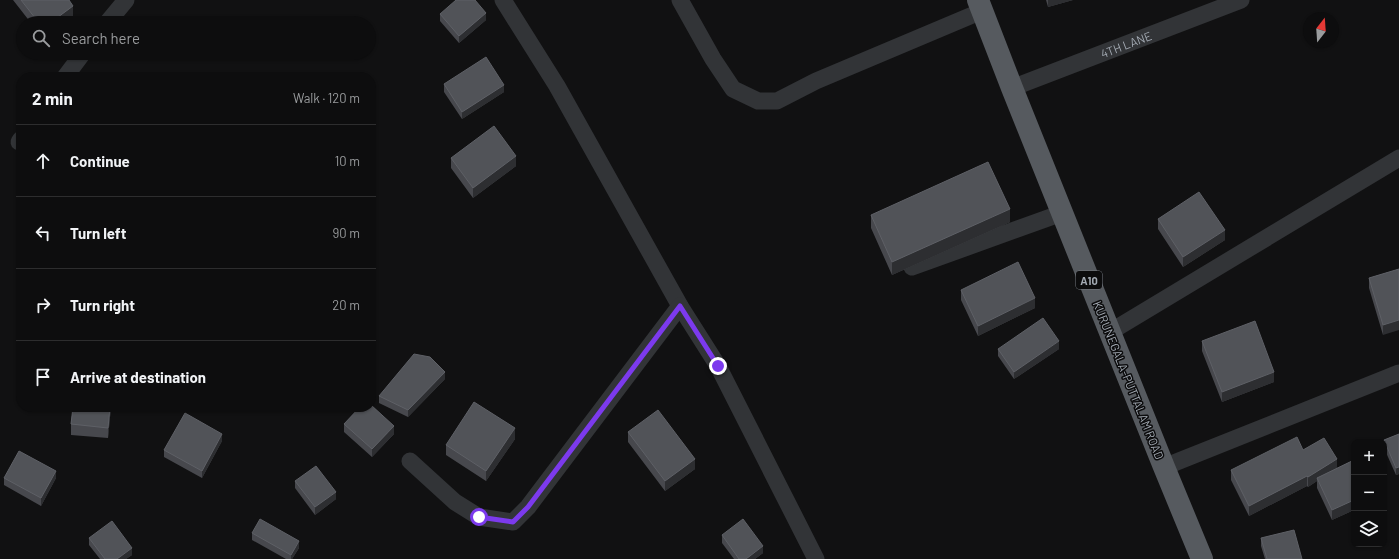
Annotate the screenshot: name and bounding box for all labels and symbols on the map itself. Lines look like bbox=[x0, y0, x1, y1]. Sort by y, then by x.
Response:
north arrow bbox=[1303, 12, 1339, 48]
street label: 4TH LANE bbox=[1098, 28, 1153, 60]
road number: A10 bbox=[1076, 271, 1102, 289]
street label: KURUNEGALA-PUTTALAM ROAD bbox=[1091, 299, 1167, 461]
route end bbox=[709, 357, 727, 375]
route start bbox=[470, 508, 488, 526]

